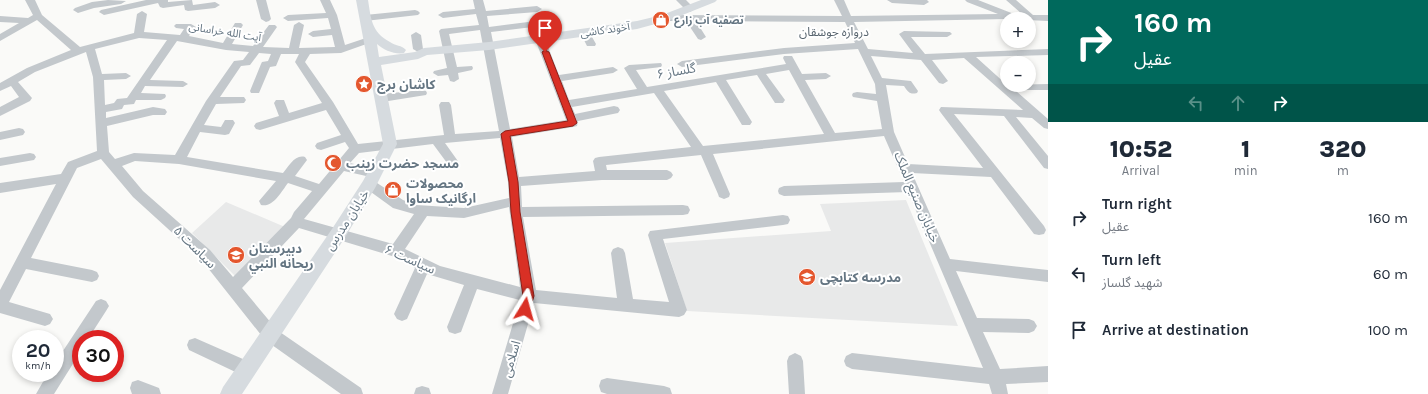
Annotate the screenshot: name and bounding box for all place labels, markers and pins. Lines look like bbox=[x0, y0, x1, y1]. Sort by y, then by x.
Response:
shop icon: تصفیه آب زارع bbox=[651, 10, 671, 30]
pin bbox=[528, 11, 562, 52]
place label: تصفیه آب زارع bbox=[674, 14, 744, 28]
place icon: کاشان برج bbox=[354, 74, 374, 94]
place label: کاشان برج bbox=[377, 77, 435, 94]
mosque icon: مسجد حضرت زینب bbox=[323, 153, 343, 173]
place label: مسجد حضرت زینب bbox=[346, 156, 459, 171]
place label: محصولات ارگانیک ساوا bbox=[406, 176, 476, 206]
shop icon: محصولات ارگانیک ساوا bbox=[383, 180, 403, 200]
place label: دبيرستان ريحانه النبي bbox=[249, 241, 314, 274]
school or university icon: دبيرستان ريحانه النبي bbox=[226, 245, 246, 265]
school or university icon: مدرسه کتابچی bbox=[797, 267, 817, 287]
place label: مدرسه کتابچی bbox=[820, 270, 901, 285]

